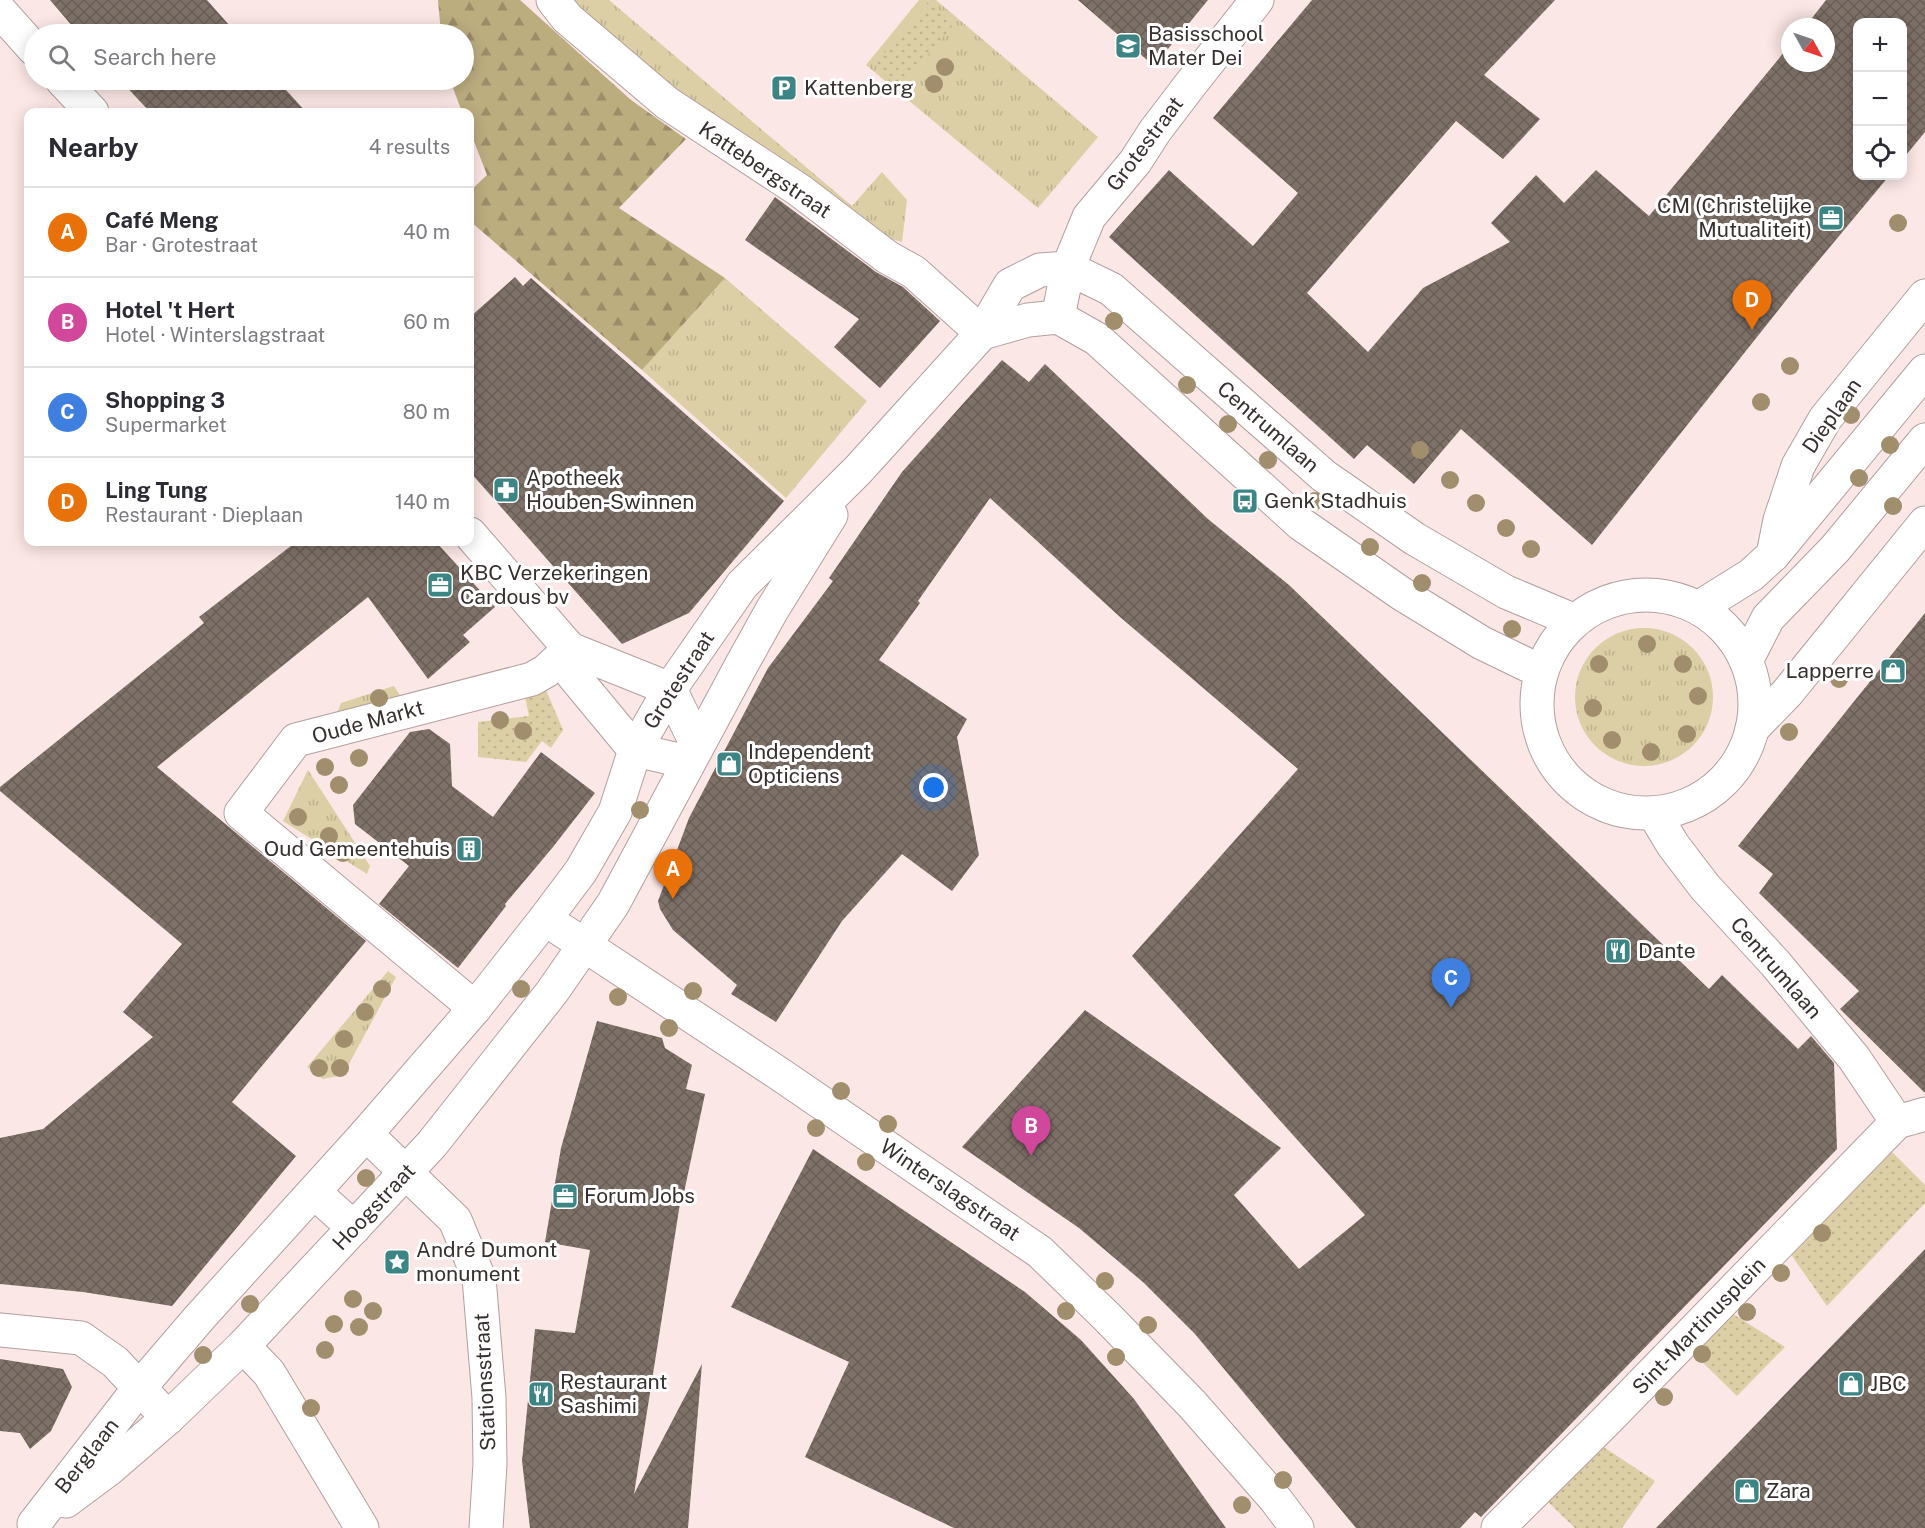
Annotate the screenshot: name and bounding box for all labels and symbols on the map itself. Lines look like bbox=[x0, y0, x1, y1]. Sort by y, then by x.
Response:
north arrow bbox=[1781, 18, 1835, 72]
place label: Basisschool Mater Dei bbox=[1148, 21, 1264, 70]
school or university icon: Basisschool Mater Dei bbox=[1113, 31, 1143, 61]
parking icon: Kattenberg bbox=[769, 73, 799, 103]
place label: Kattenberg bbox=[804, 75, 914, 100]
street label: Grotestraat bbox=[1101, 92, 1188, 196]
street label: Kattebergstraat bbox=[694, 116, 836, 223]
place label: CM (Christelijke Mutualiteit) bbox=[1657, 193, 1812, 242]
office icon: CM (Christelijke Mutualiteit) bbox=[1816, 203, 1846, 233]
pin: D bbox=[1732, 280, 1772, 330]
street label: Dieplaan bbox=[1797, 373, 1866, 458]
street label: Centrumlaan bbox=[1212, 376, 1324, 478]
place label: Apotheek Houben-Swinnen bbox=[526, 465, 694, 514]
pharmacy icon: Apotheek Houben-Swinnen bbox=[491, 475, 521, 505]
bus stop icon: Genk Stadhuis bbox=[1230, 486, 1260, 516]
place label: Genk Stadhuis bbox=[1264, 488, 1407, 513]
place label: KBC Verzekeringen Cardous bv bbox=[460, 560, 648, 609]
office icon: KBC Verzekeringen Cardous bv bbox=[425, 570, 455, 600]
street label: Grotestraat bbox=[638, 626, 720, 733]
shop icon: Lapperre bbox=[1878, 656, 1908, 686]
place label: Lapperre bbox=[1786, 658, 1874, 683]
street label: Oude Markt bbox=[309, 695, 427, 748]
place label: Independent Opticiens bbox=[748, 739, 871, 788]
shop icon: Independent Opticiens bbox=[714, 749, 744, 779]
your location bbox=[919, 773, 948, 802]
building icon: Oud Gemeentehuis bbox=[454, 834, 484, 864]
place label: Oud Gemeentehuis bbox=[264, 836, 450, 861]
pin: A bbox=[654, 850, 692, 899]
street label: Centrumlaan bbox=[1725, 912, 1827, 1024]
restaurant icon: Dante bbox=[1603, 936, 1633, 966]
place label: Dante bbox=[1638, 938, 1696, 963]
pin: C bbox=[1432, 958, 1470, 1008]
pin: B bbox=[1012, 1106, 1050, 1156]
street label: Winterslagstraat bbox=[876, 1134, 1025, 1246]
street label: Hoogstraat bbox=[327, 1158, 420, 1255]
office icon: Forum Jobs bbox=[550, 1181, 580, 1211]
place label: Forum Jobs bbox=[584, 1183, 695, 1208]
place label: André Dumont monument bbox=[416, 1237, 557, 1286]
place icon: André Dumont monument bbox=[382, 1247, 412, 1277]
street label: Sint-Martinusplein bbox=[1627, 1252, 1770, 1399]
street label: Stationsstraat bbox=[468, 1312, 501, 1452]
place label: Restaurant Sashimi bbox=[560, 1369, 667, 1418]
shop icon: JBC bbox=[1836, 1369, 1866, 1399]
place label: JBC bbox=[1870, 1371, 1907, 1396]
restaurant icon: Restaurant Sashimi bbox=[526, 1379, 556, 1409]
street label: Berglaan bbox=[49, 1413, 124, 1498]
shop icon: Zara bbox=[1732, 1476, 1762, 1506]
place label: Zara bbox=[1766, 1478, 1811, 1503]

